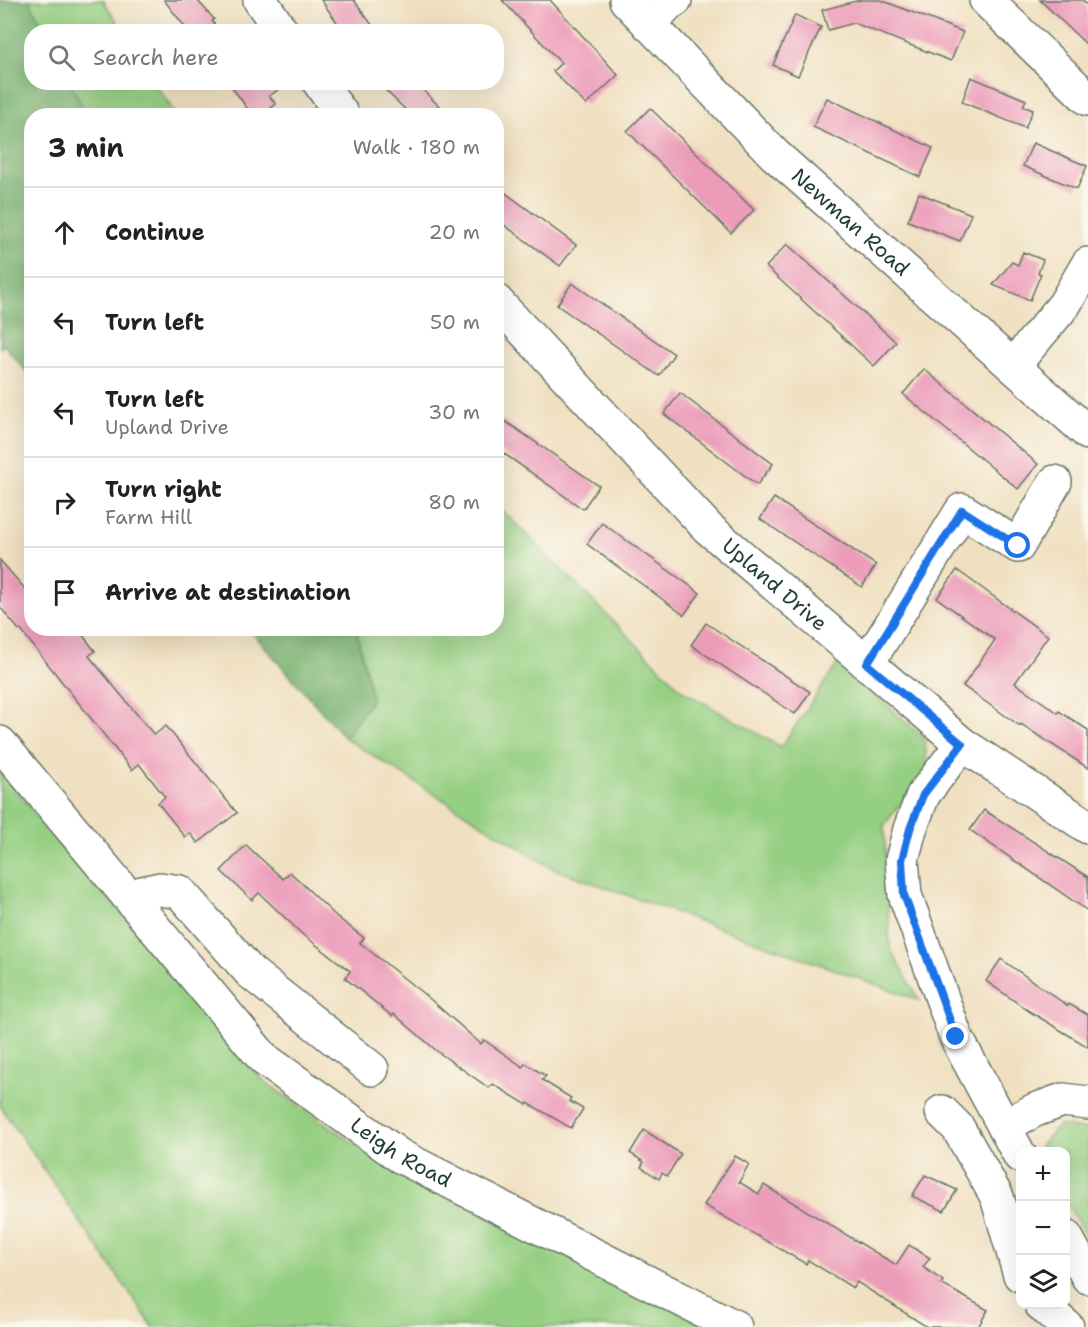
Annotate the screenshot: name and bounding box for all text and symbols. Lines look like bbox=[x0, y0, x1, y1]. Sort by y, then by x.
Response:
search box bbox=[24, 24, 504, 90]
icon: search bbox=[45, 41, 78, 74]
text: Search here bbox=[93, 43, 219, 72]
text: 3 min bbox=[48, 130, 124, 165]
text: Walk · 180 m bbox=[353, 134, 480, 160]
street label: Newman Road bbox=[785, 162, 916, 282]
icon: ahead bbox=[48, 216, 81, 249]
text: Continue bbox=[105, 218, 205, 247]
text: 20 m bbox=[429, 219, 480, 245]
icon: left bbox=[48, 306, 81, 339]
text: Turn left bbox=[105, 308, 204, 337]
text: 50 m bbox=[430, 309, 480, 335]
text: Turn left bbox=[105, 385, 204, 414]
icon: left bbox=[48, 396, 81, 429]
text: 30 m bbox=[428, 399, 480, 425]
text: Upland Drive bbox=[105, 414, 229, 440]
text: Turn right bbox=[105, 475, 222, 504]
icon: right bbox=[48, 486, 81, 519]
text: 80 m bbox=[428, 489, 480, 515]
text: Farm Hill bbox=[105, 504, 192, 530]
street label: Upland Drive bbox=[716, 532, 833, 637]
route start bbox=[1004, 532, 1030, 558]
icon: arrive bbox=[48, 576, 81, 609]
text: Arrive at destination bbox=[105, 578, 351, 607]
route end bbox=[942, 1023, 968, 1049]
street label: Leigh Road bbox=[345, 1111, 457, 1194]
map controls bbox=[1016, 1147, 1070, 1309]
button: + bbox=[1016, 1147, 1070, 1201]
button: − bbox=[1016, 1201, 1070, 1255]
button: layers bbox=[1016, 1255, 1070, 1309]

